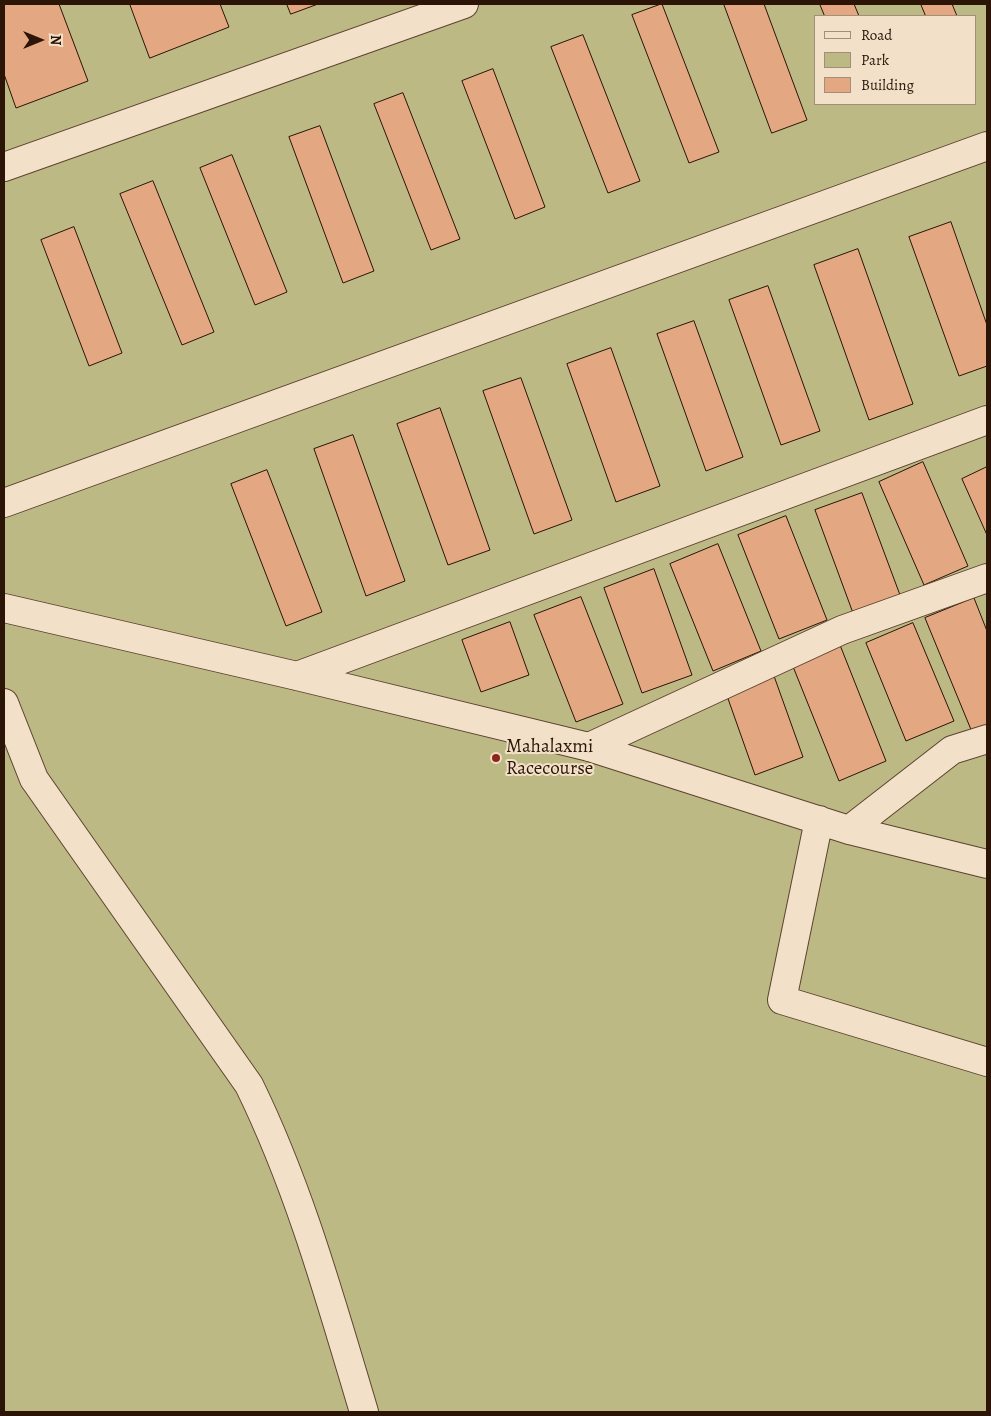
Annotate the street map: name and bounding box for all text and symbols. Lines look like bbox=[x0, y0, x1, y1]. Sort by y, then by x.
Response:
north arrow bbox=[15, 15, 65, 65]
legend bbox=[814, 15, 976, 105]
text: Road bbox=[861, 25, 892, 45]
text: N bbox=[46, 35, 65, 45]
text: Park bbox=[861, 50, 889, 70]
text: Building bbox=[861, 75, 914, 95]
place label: Mahalaxmi Racecourse bbox=[506, 736, 593, 780]
marker: Mahalaxmi Racecourse bbox=[490, 752, 502, 764]

